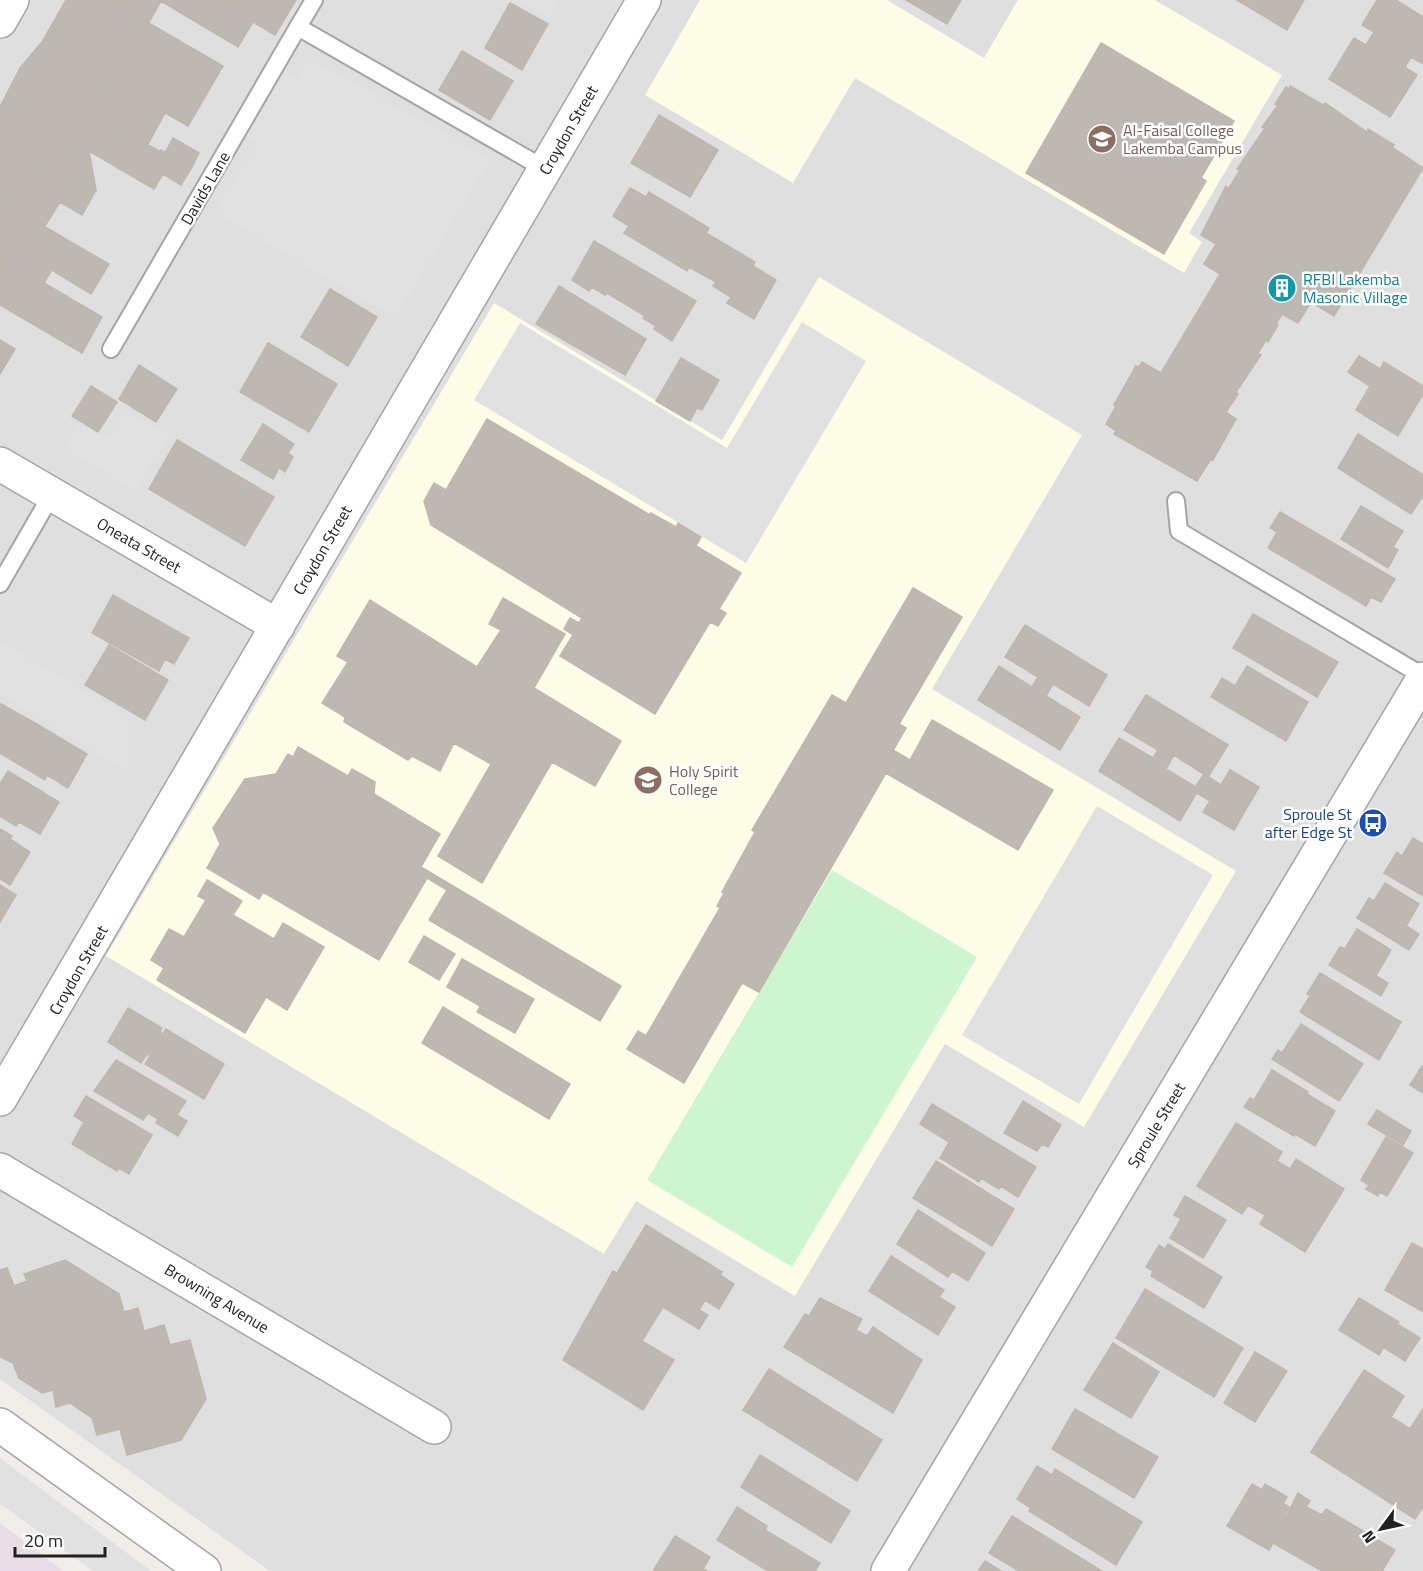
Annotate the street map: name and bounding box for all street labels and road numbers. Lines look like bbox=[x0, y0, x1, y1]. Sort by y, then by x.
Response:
street label: Croydon Street bbox=[533, 80, 604, 179]
street label: Davids Lane bbox=[174, 147, 236, 229]
street label: Croydon Street bbox=[287, 500, 358, 599]
street label: Oneata Street bbox=[92, 511, 186, 579]
street label: Croydon Street bbox=[43, 920, 114, 1019]
street label: Sproule Street bbox=[1121, 1077, 1191, 1172]
street label: Browning Avenue bbox=[160, 1257, 274, 1339]

